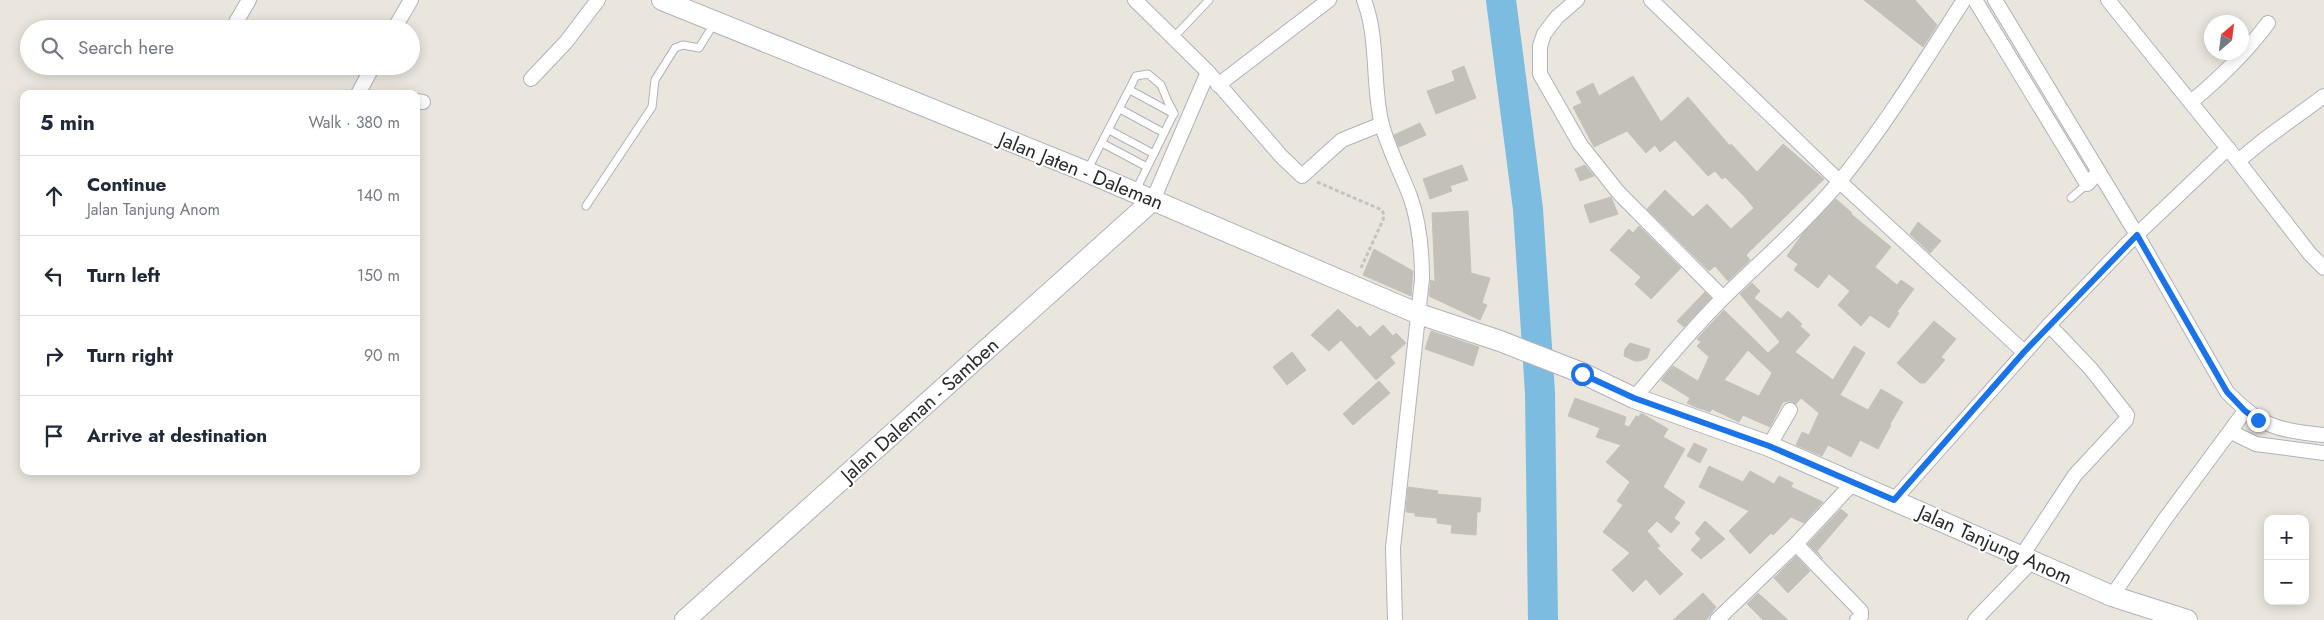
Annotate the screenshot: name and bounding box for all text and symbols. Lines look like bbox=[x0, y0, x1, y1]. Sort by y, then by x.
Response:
north arrow bbox=[2204, 15, 2249, 60]
search box bbox=[20, 20, 420, 75]
icon: search bbox=[38, 34, 66, 62]
text: Search here bbox=[78, 34, 174, 61]
text: 5 min bbox=[40, 108, 95, 138]
text: Walk · 380 m bbox=[309, 111, 400, 134]
street label: Jalan Jaten - Daleman bbox=[992, 124, 1168, 217]
text: Continue bbox=[87, 171, 166, 198]
icon: ahead bbox=[40, 182, 68, 210]
text: 140 m bbox=[357, 184, 400, 207]
text: Jalan Tanjung Anom bbox=[87, 198, 220, 221]
icon: left bbox=[40, 262, 68, 290]
text: Turn left bbox=[87, 262, 160, 289]
text: 150 m bbox=[357, 264, 400, 287]
street label: Jalan Daleman - Samben bbox=[832, 331, 1005, 491]
icon: right bbox=[40, 342, 68, 370]
text: Turn right bbox=[87, 342, 173, 369]
text: 90 m bbox=[364, 344, 400, 367]
route start bbox=[1571, 363, 1594, 386]
route end bbox=[2247, 409, 2270, 432]
icon: arrive bbox=[40, 422, 68, 450]
text: Arrive at destination bbox=[87, 422, 267, 449]
street label: Jalan Tanjung Anom bbox=[1910, 497, 2077, 592]
map controls bbox=[2264, 515, 2309, 605]
button: + bbox=[2264, 515, 2309, 560]
button: − bbox=[2264, 560, 2309, 605]

